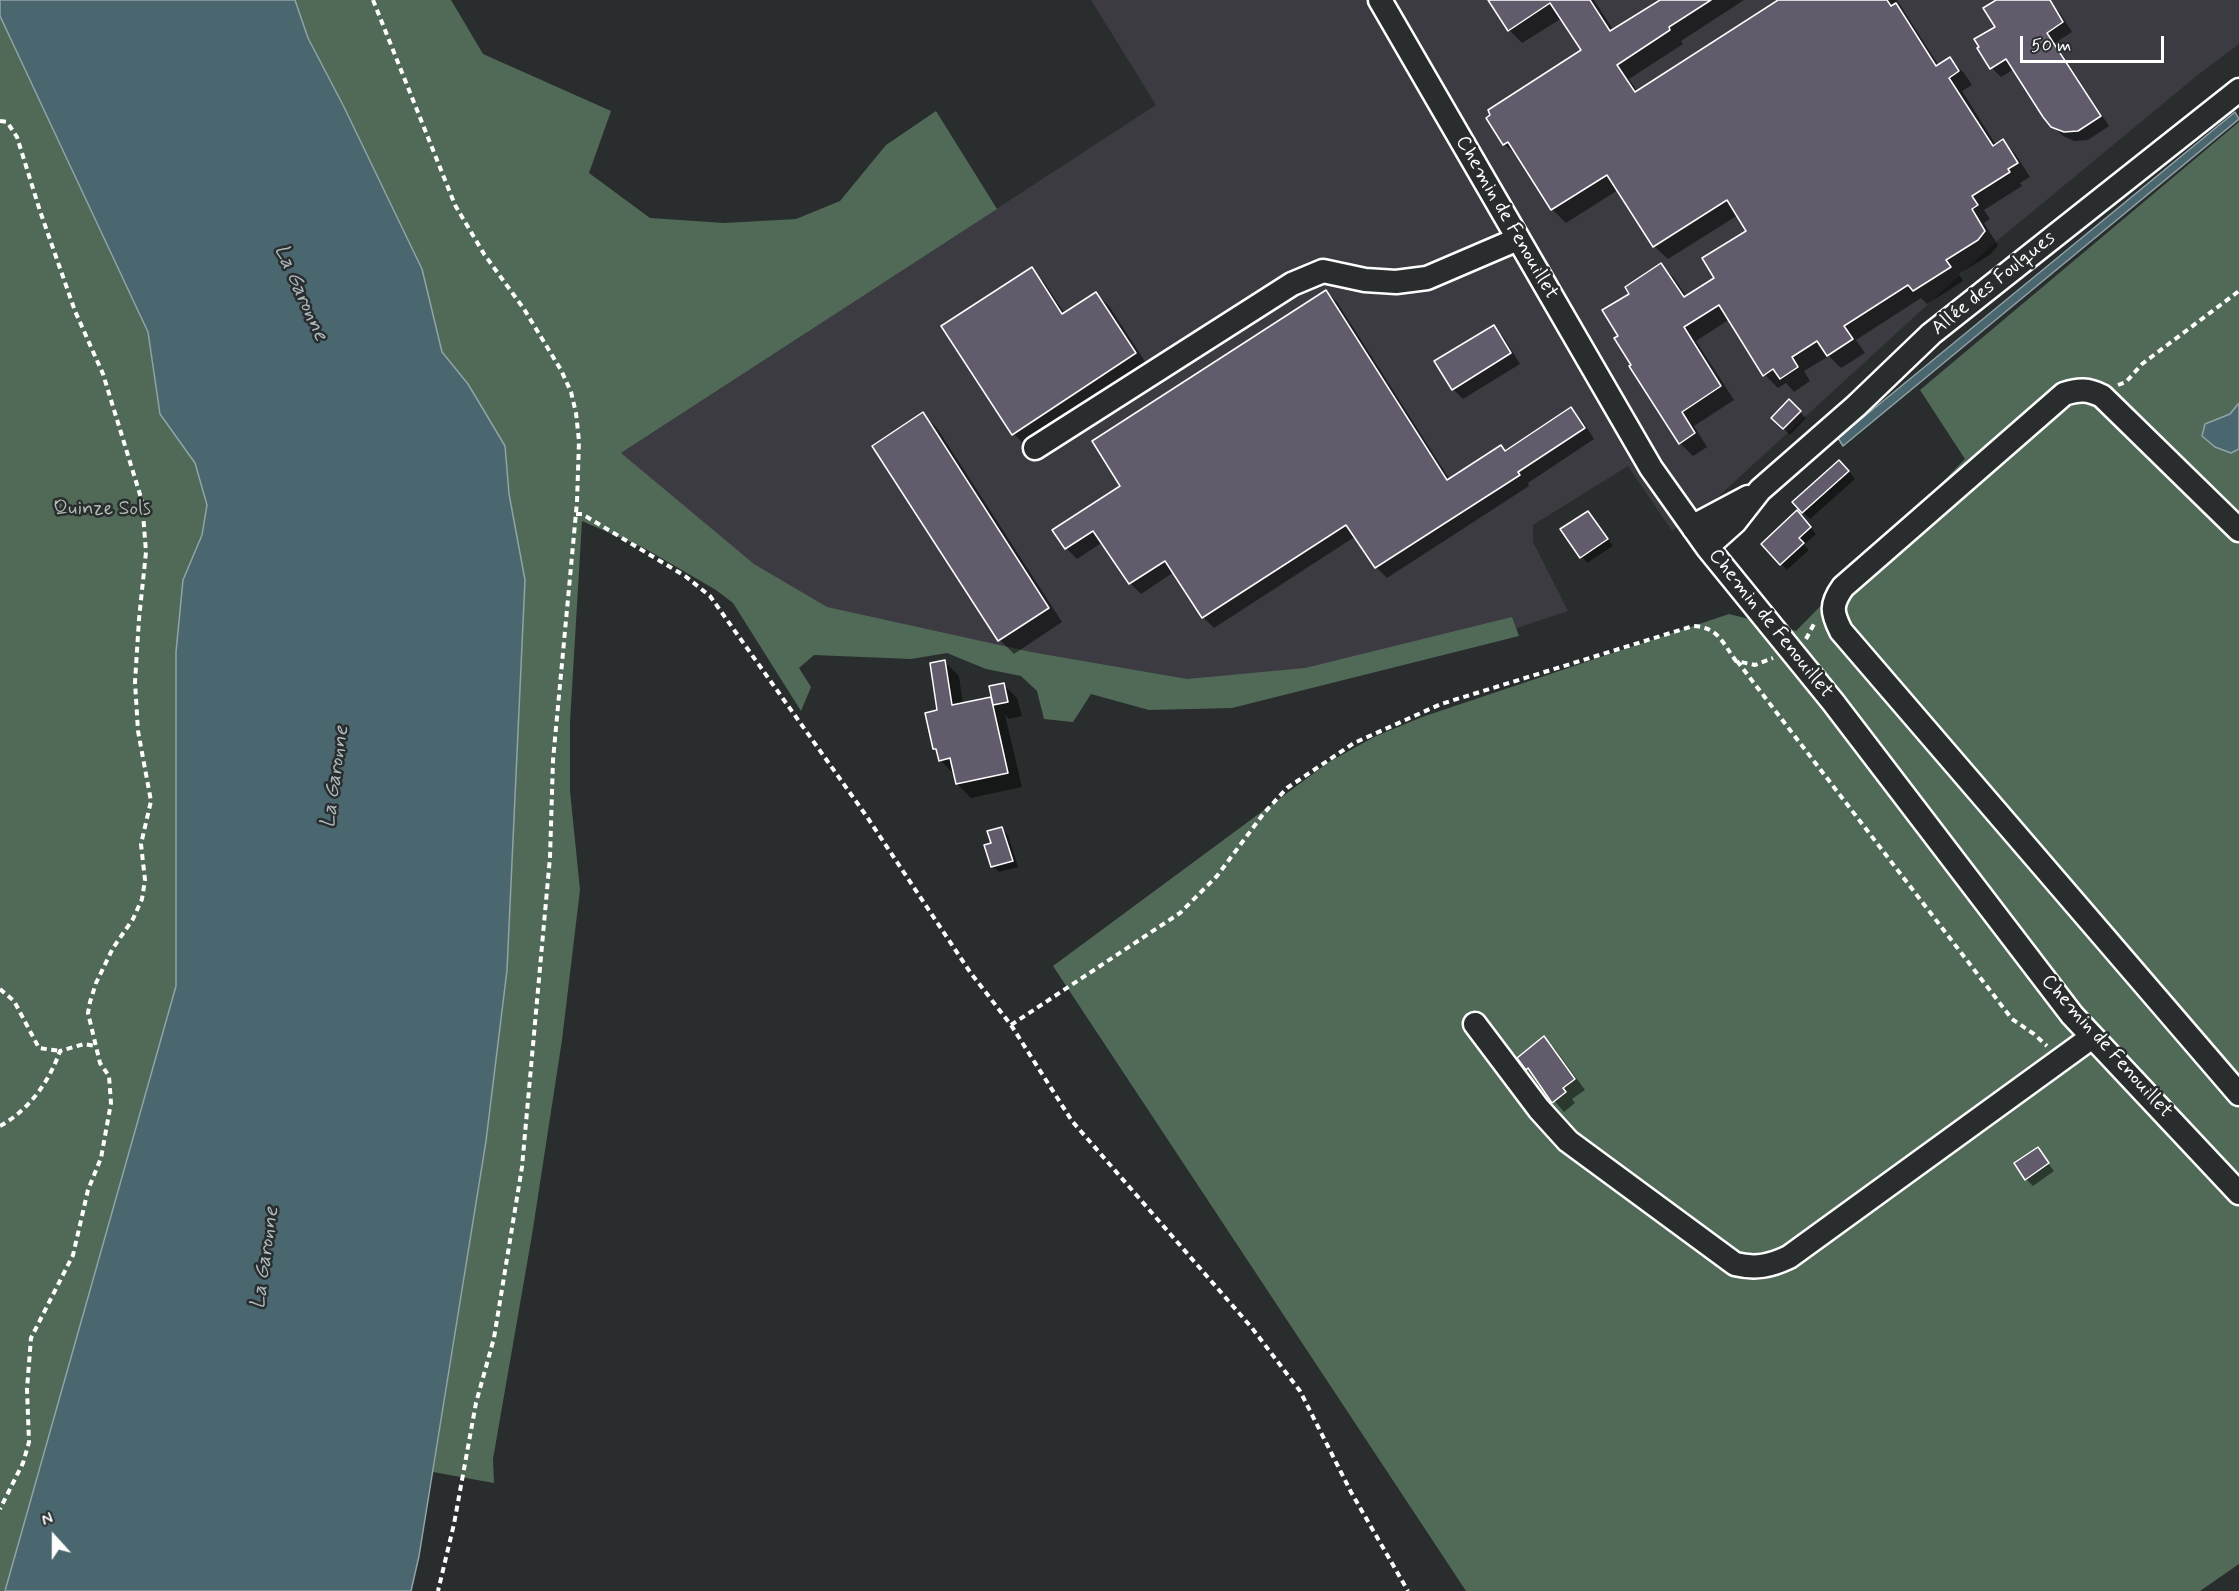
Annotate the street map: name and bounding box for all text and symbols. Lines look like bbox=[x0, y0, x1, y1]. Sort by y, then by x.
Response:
scale bar bbox=[2023, 24, 2167, 62]
text: 50 m bbox=[2031, 34, 2071, 58]
street label: Chemin de Fenouillet bbox=[1449, 132, 1563, 304]
street label: Allée des Foulques bbox=[1927, 227, 2061, 341]
water label: La Garonne bbox=[268, 241, 332, 345]
park label: Quinze Sols bbox=[53, 498, 151, 522]
street label: Chemin de Fenouillet bbox=[1702, 545, 1838, 703]
water label: La Garonne bbox=[316, 724, 356, 830]
street label: Chemin de Fenouillet bbox=[2035, 970, 2177, 1124]
water label: La Garonne bbox=[246, 1205, 286, 1311]
north arrow bbox=[24, 1507, 84, 1567]
text: N bbox=[39, 1508, 56, 1531]

